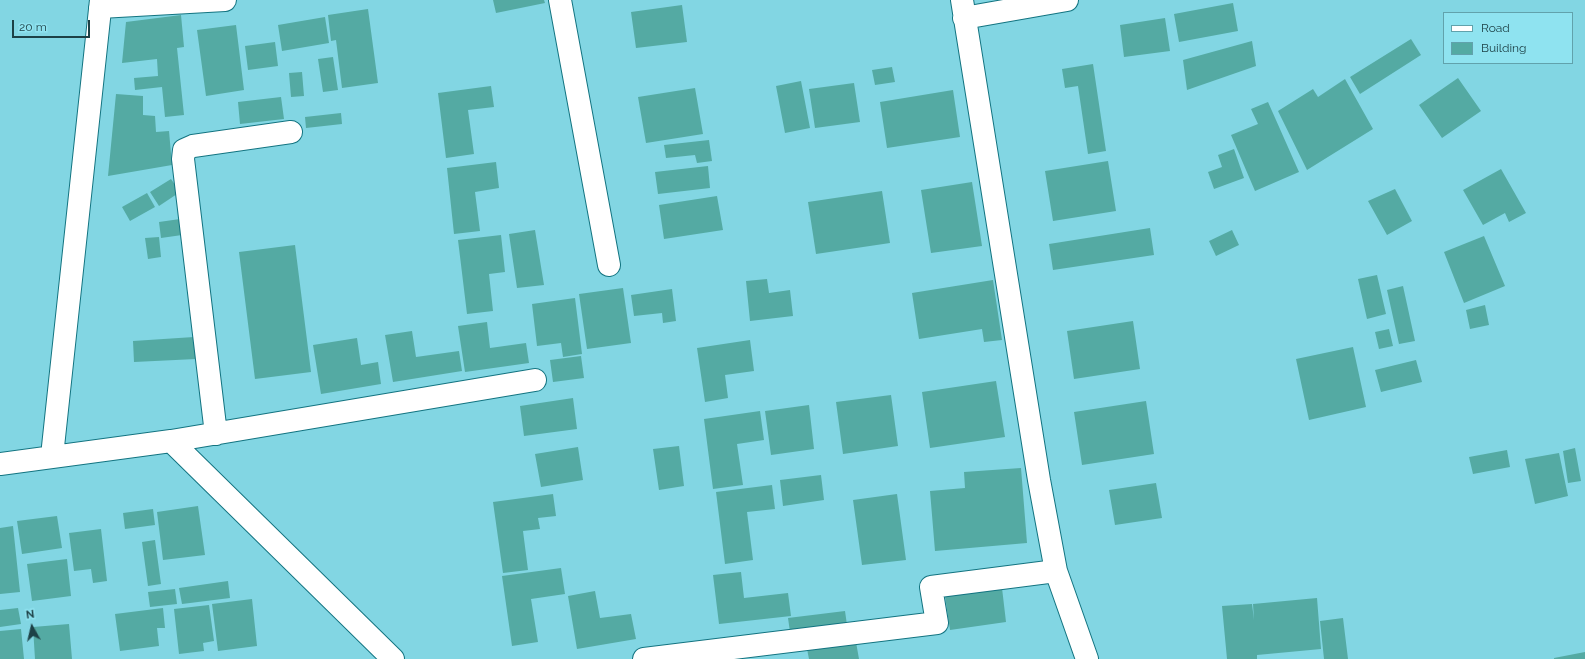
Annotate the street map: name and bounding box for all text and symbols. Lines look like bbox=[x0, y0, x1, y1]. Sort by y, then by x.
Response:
scale bar bbox=[14, 12, 92, 38]
legend bbox=[1443, 12, 1573, 64]
text: 20 m bbox=[19, 20, 47, 34]
text: Road bbox=[1481, 21, 1510, 35]
text: Building bbox=[1481, 41, 1527, 55]
north arrow bbox=[12, 607, 52, 647]
text: N bbox=[25, 608, 35, 622]

